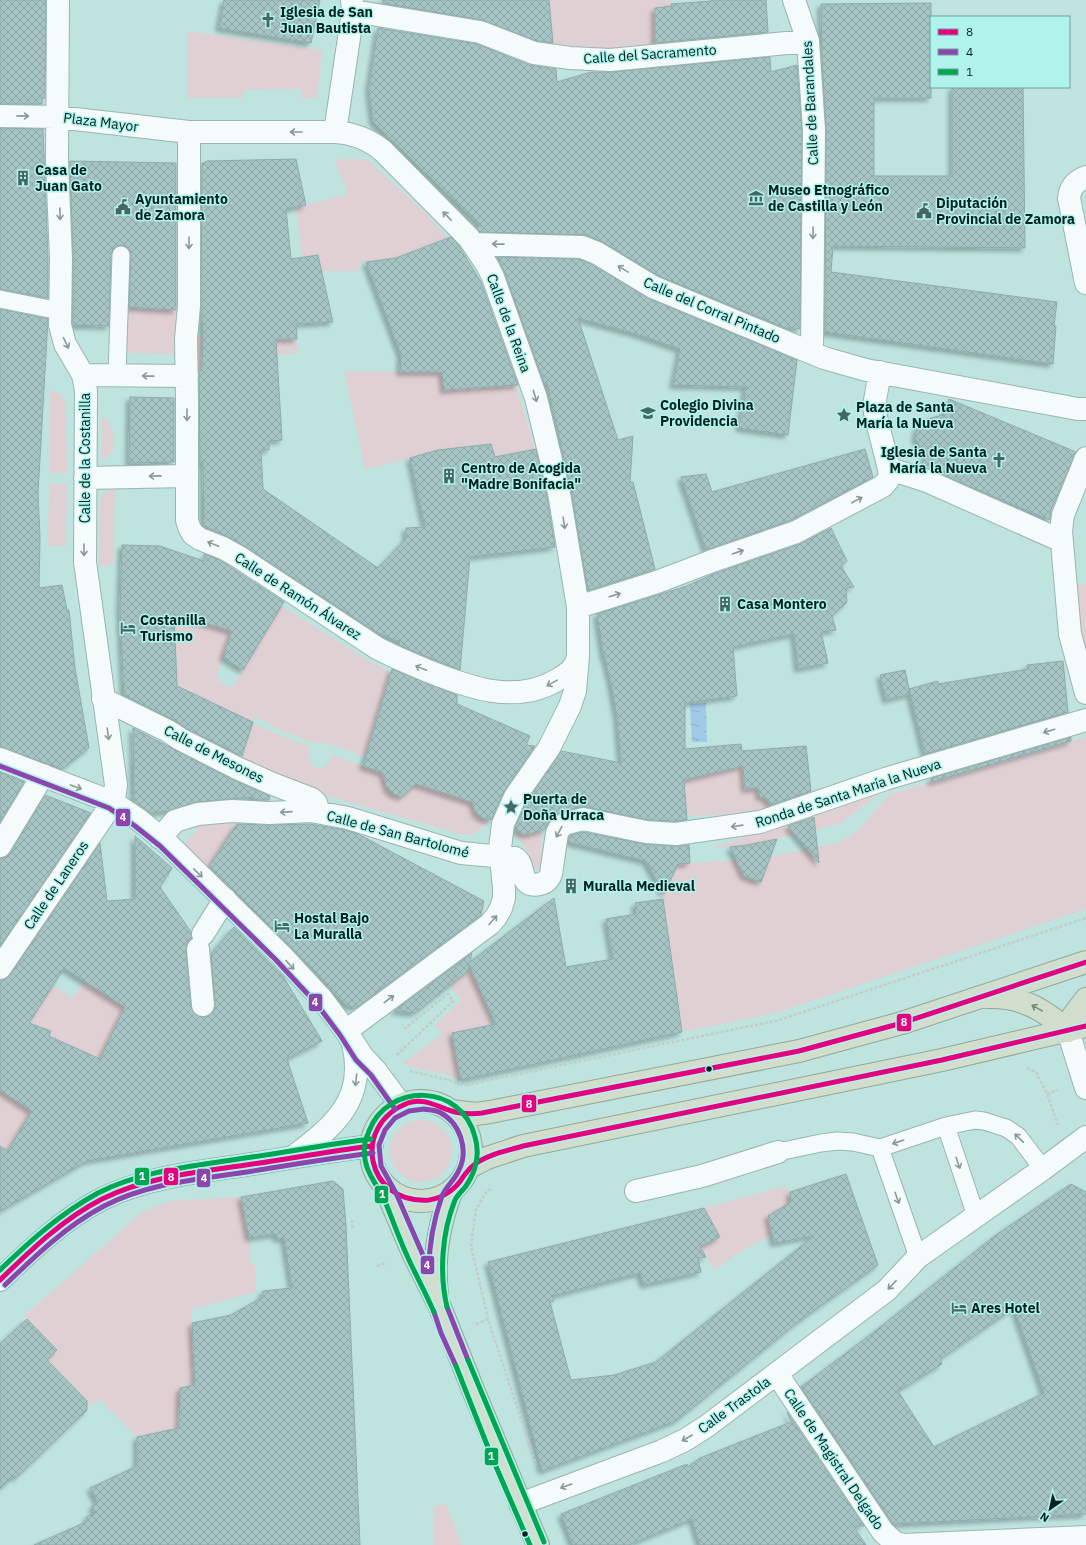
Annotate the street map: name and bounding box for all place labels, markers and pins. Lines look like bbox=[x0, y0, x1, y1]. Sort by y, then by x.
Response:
place label: Iglesia de San Juan Bautista bbox=[280, 3, 373, 37]
church icon: Iglesia de San Juan Bautista bbox=[259, 11, 277, 29]
place label: Casa de Juan Gato bbox=[35, 161, 102, 195]
building icon: Casa de Juan Gato bbox=[14, 169, 32, 187]
place label: Museo Etnográfico de Castilla y León bbox=[768, 181, 889, 215]
museum icon: Museo Etnográfico de Castilla y León bbox=[747, 189, 765, 207]
place label: Ayuntamiento de Zamora bbox=[135, 190, 228, 224]
place label: Diputación Provincial de Zamora bbox=[936, 194, 1075, 228]
public building icon: Ayuntamiento de Zamora bbox=[114, 198, 132, 216]
public building icon: Diputación Provincial de Zamora bbox=[915, 202, 933, 220]
place label: Colegio Divina Providencia bbox=[660, 396, 754, 430]
place label: Plaza de Santa María la Nueva bbox=[856, 398, 954, 432]
school or university icon: Colegio Divina Providencia bbox=[639, 404, 657, 422]
place icon: Plaza de Santa María la Nueva bbox=[835, 406, 853, 424]
place label: Iglesia de Santa María la Nueva bbox=[881, 443, 987, 477]
church icon: Iglesia de Santa María la Nueva bbox=[990, 451, 1008, 469]
place label: Centro de Acogida "Madre Bonifacia" bbox=[461, 459, 581, 493]
building icon: Centro de Acogida "Madre Bonifacia" bbox=[440, 467, 458, 485]
building icon: Casa Montero bbox=[716, 595, 734, 613]
place label: Casa Montero bbox=[737, 595, 827, 613]
place label: Costanilla Turismo bbox=[140, 611, 206, 645]
hotel icon: Costanilla Turismo bbox=[119, 619, 137, 637]
place label: Puerta de Doña Urraca bbox=[523, 790, 604, 824]
place icon: Puerta de Doña Urraca bbox=[502, 798, 520, 816]
building icon: Muralla Medieval bbox=[562, 877, 580, 895]
place label: Muralla Medieval bbox=[583, 877, 695, 895]
place label: Hostal Bajo La Muralla bbox=[294, 909, 369, 943]
hotel icon: Hostal Bajo La Muralla bbox=[273, 917, 291, 935]
unlabelled marker bbox=[704, 1064, 714, 1074]
hotel icon: Ares Hotel bbox=[950, 1299, 968, 1317]
place label: Ares Hotel bbox=[971, 1299, 1040, 1317]
unlabelled marker bbox=[520, 1529, 530, 1539]

